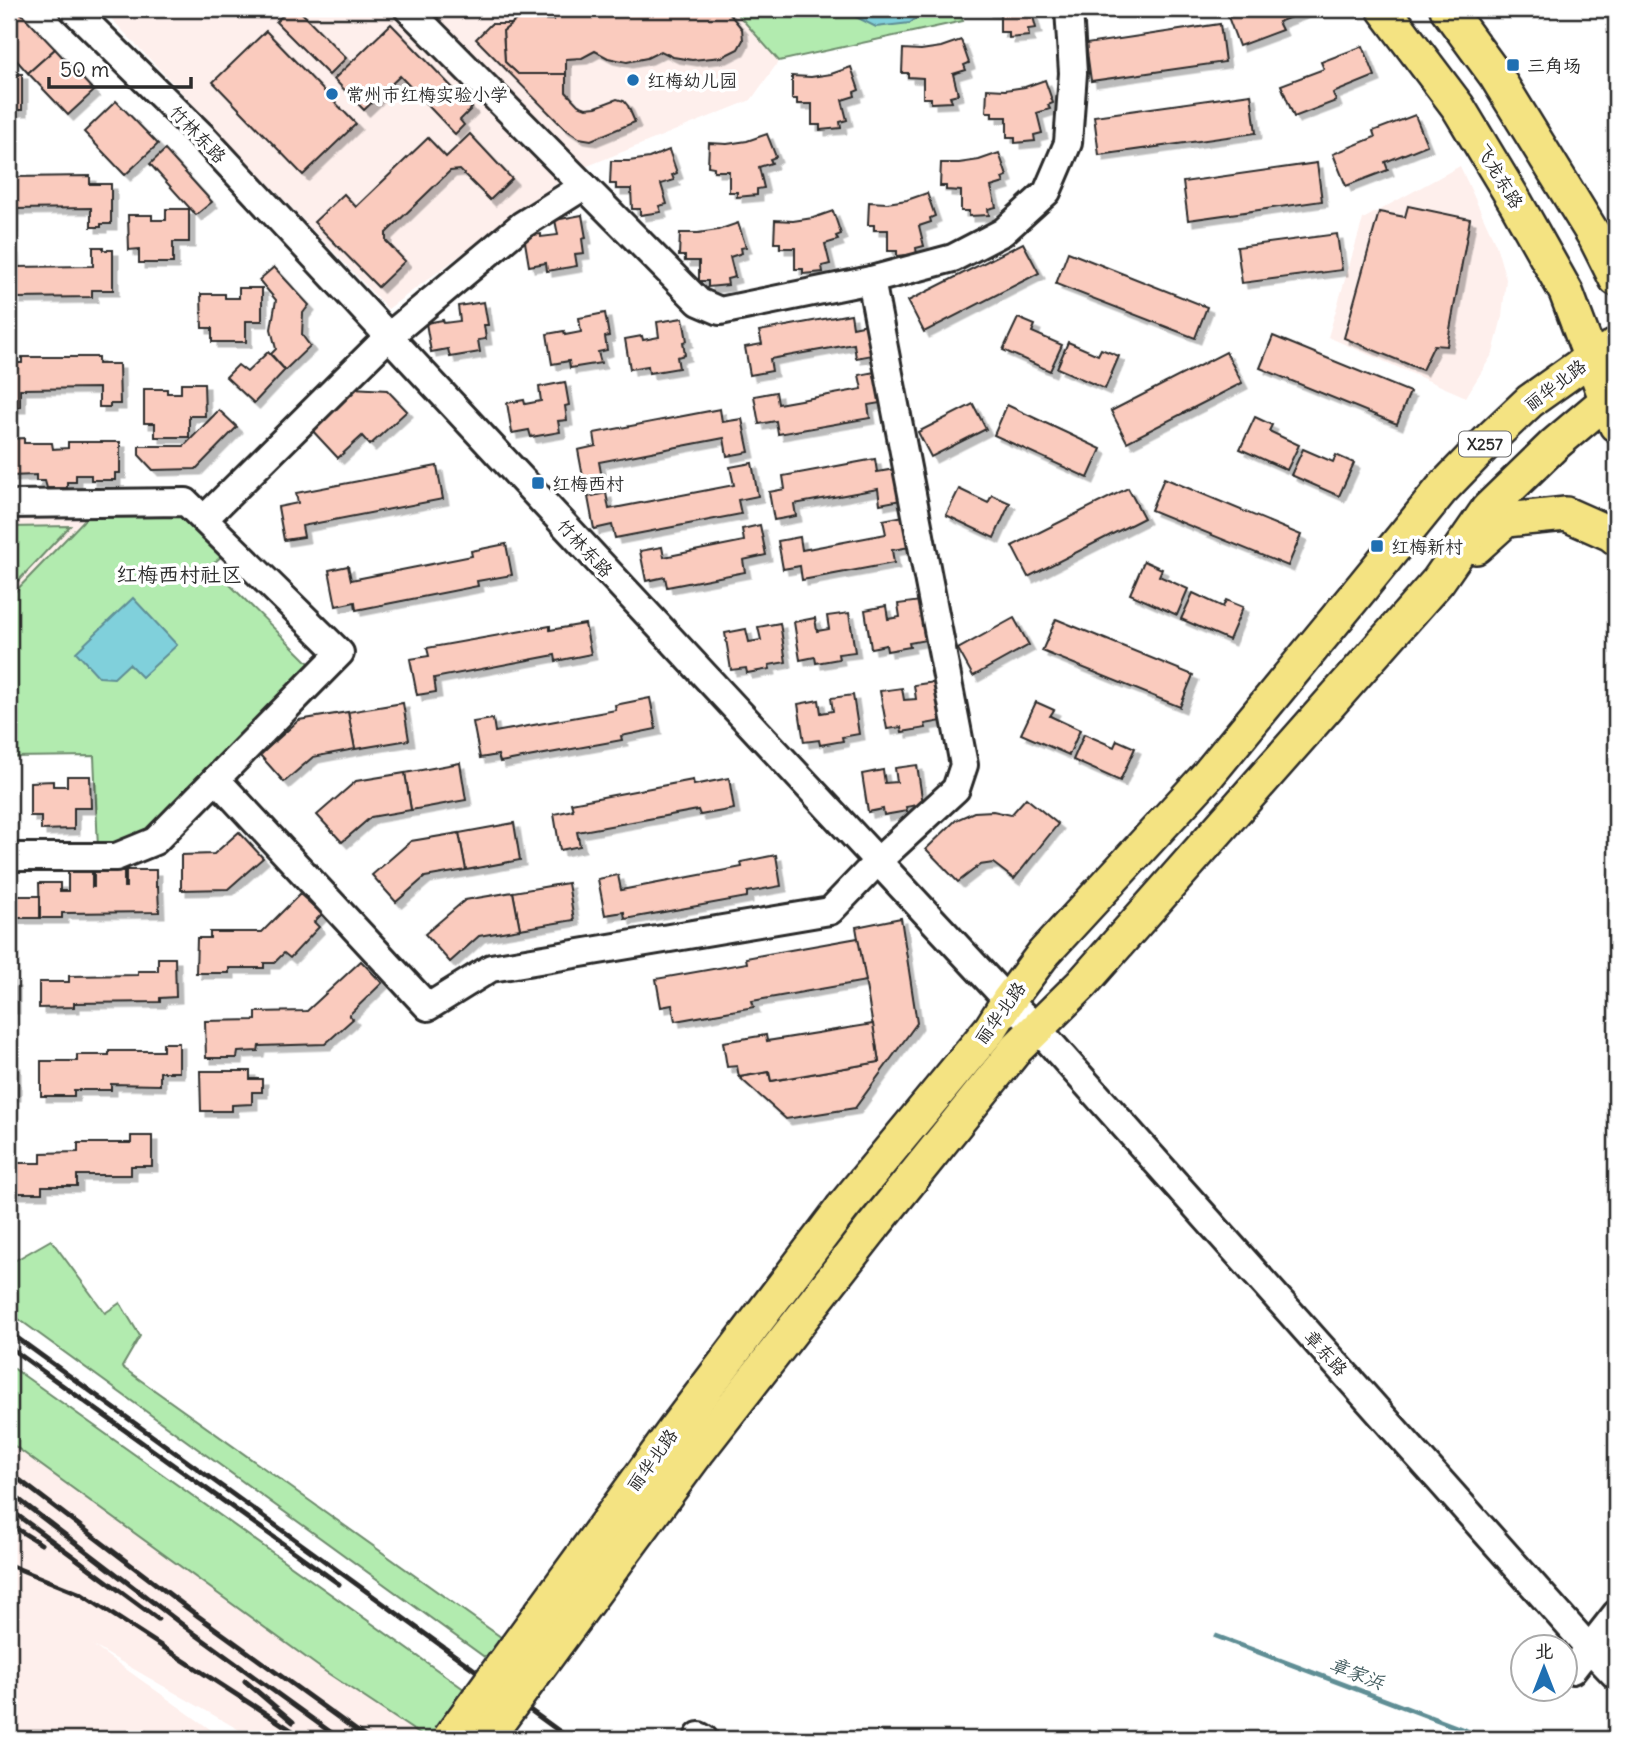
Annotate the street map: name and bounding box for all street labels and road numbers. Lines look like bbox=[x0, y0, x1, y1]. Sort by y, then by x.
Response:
street label: 竹林东路 bbox=[165, 100, 231, 168]
street label: 飞龙东路 bbox=[1472, 139, 1528, 213]
street label: 丽华北路 bbox=[1519, 354, 1591, 416]
road number: X257 bbox=[1459, 432, 1511, 457]
street label: 竹林东路 bbox=[552, 514, 618, 582]
street label: 丽华北路 bbox=[970, 977, 1030, 1049]
street label: 章东路 bbox=[1299, 1325, 1353, 1381]
street label: 丽华北路 bbox=[622, 1424, 682, 1496]

